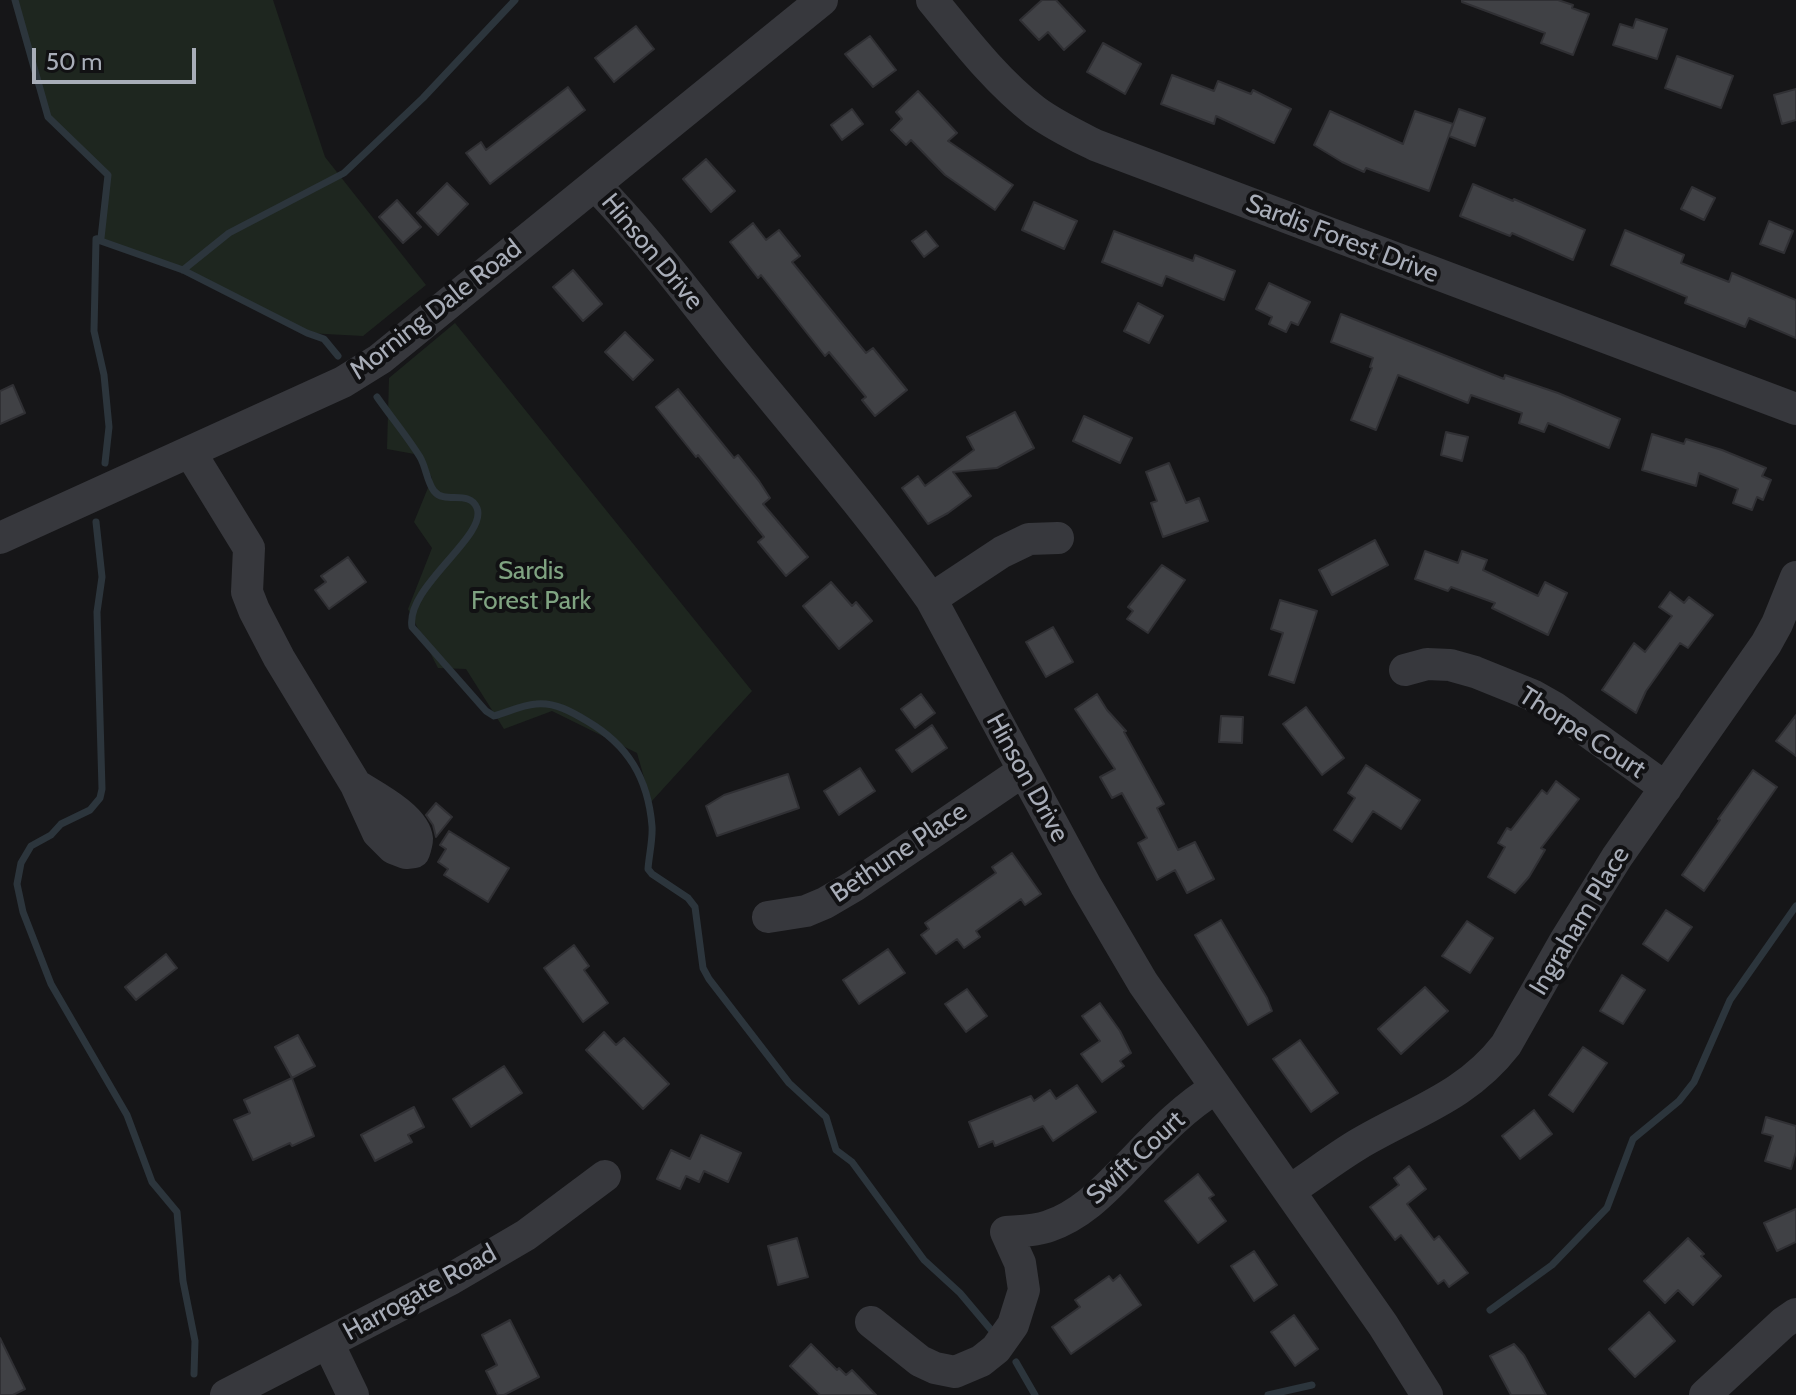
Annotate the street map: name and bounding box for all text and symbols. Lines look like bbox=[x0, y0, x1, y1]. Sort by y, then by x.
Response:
scale bar bbox=[36, 32, 200, 82]
text: 50 m bbox=[46, 47, 102, 76]
street label: Hinson Drive bbox=[594, 188, 710, 316]
street label: Sardis Forest Drive bbox=[1241, 188, 1443, 290]
street label: Morning Dale Road bbox=[344, 233, 528, 387]
park label: Sardis Forest Park bbox=[471, 555, 591, 616]
street label: Thorpe Court bbox=[1513, 681, 1651, 785]
street label: Hinson Drive bbox=[979, 708, 1075, 848]
street label: Bethune Place bbox=[825, 796, 973, 910]
street label: Ingraham Place bbox=[1523, 841, 1637, 1001]
street label: Swift Court bbox=[1080, 1105, 1192, 1211]
street label: Harrogate Road bbox=[338, 1238, 502, 1348]

